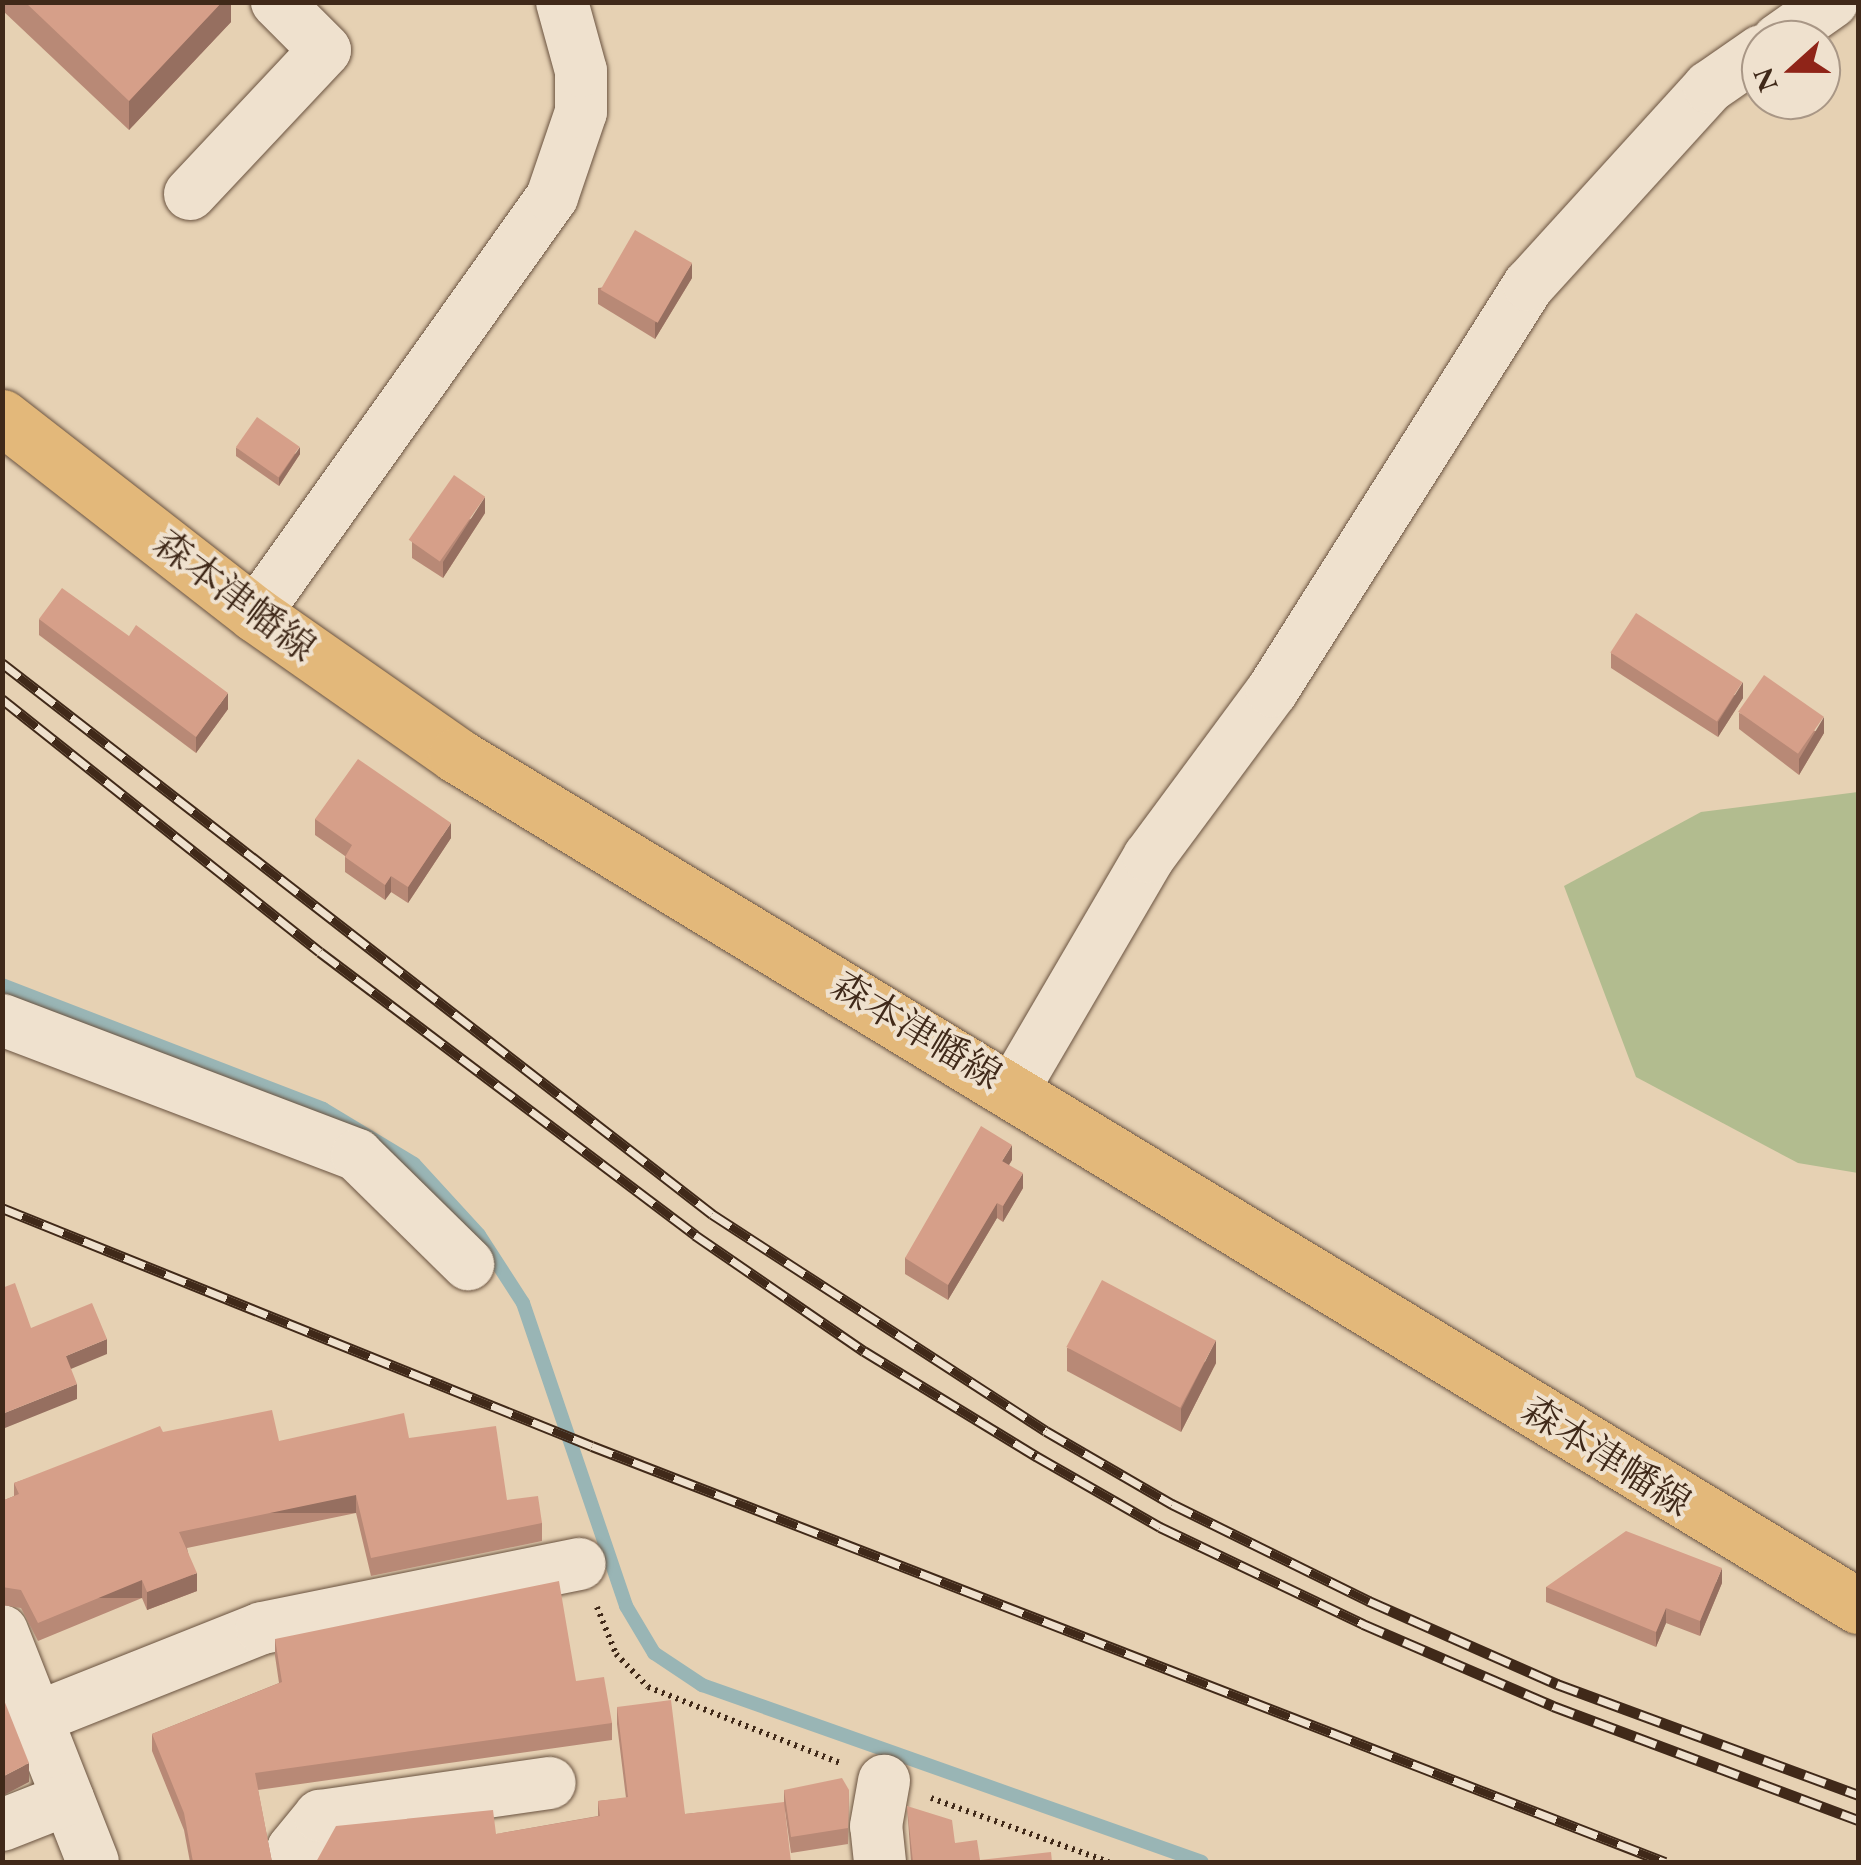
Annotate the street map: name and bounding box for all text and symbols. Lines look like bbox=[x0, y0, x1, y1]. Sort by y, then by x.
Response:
north arrow bbox=[1741, 20, 1841, 120]
text: N bbox=[1744, 63, 1786, 97]
street label: 森本津幡線 bbox=[145, 520, 325, 670]
street label: 森本津幡線 bbox=[824, 962, 1010, 1098]
street label: 森本津幡線 bbox=[1514, 1386, 1700, 1526]

